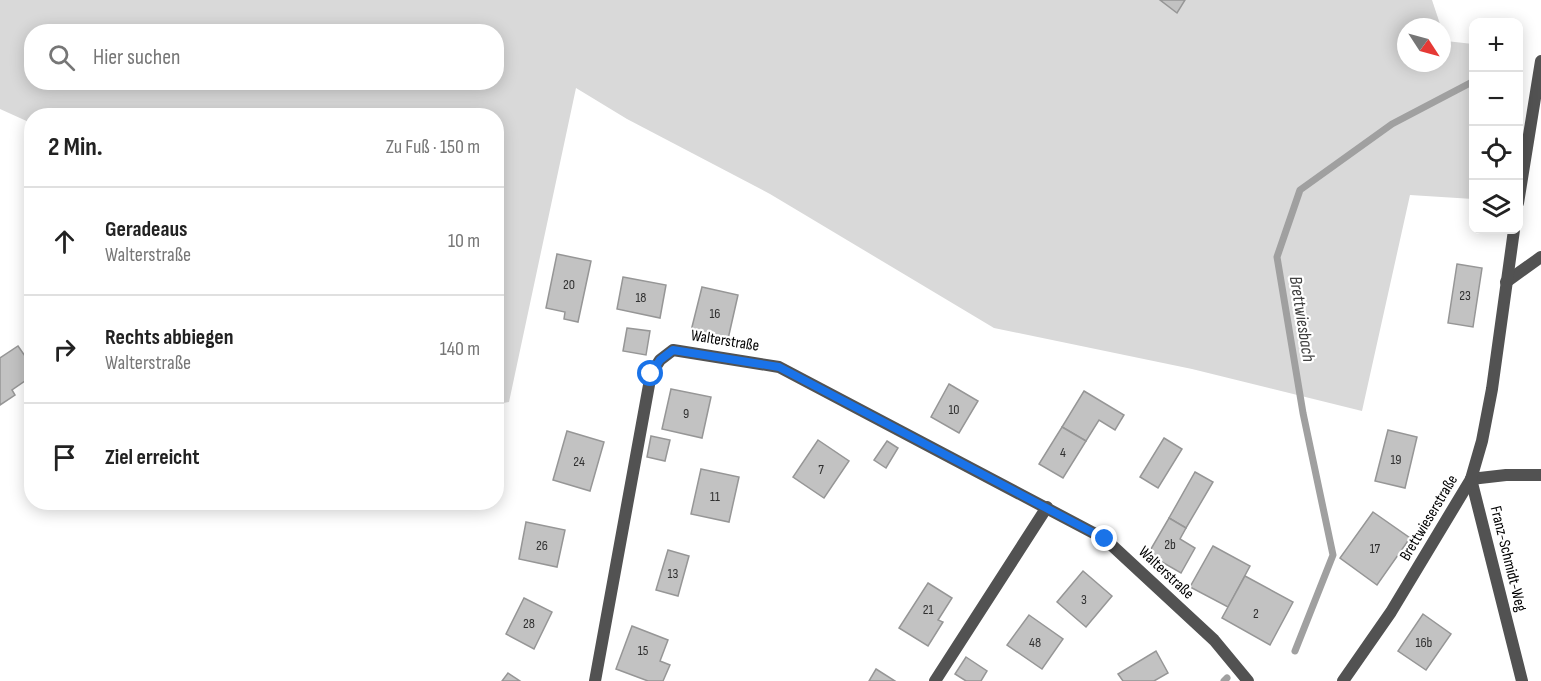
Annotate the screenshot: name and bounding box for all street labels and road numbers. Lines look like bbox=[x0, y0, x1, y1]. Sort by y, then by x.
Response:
street label: Walterstraße bbox=[689, 326, 761, 356]
street label: Brettwieserstraße bbox=[1396, 472, 1462, 564]
street label: Franz-Schmidt-Weg bbox=[1486, 504, 1530, 614]
street label: Walterstraße bbox=[1134, 543, 1198, 603]

